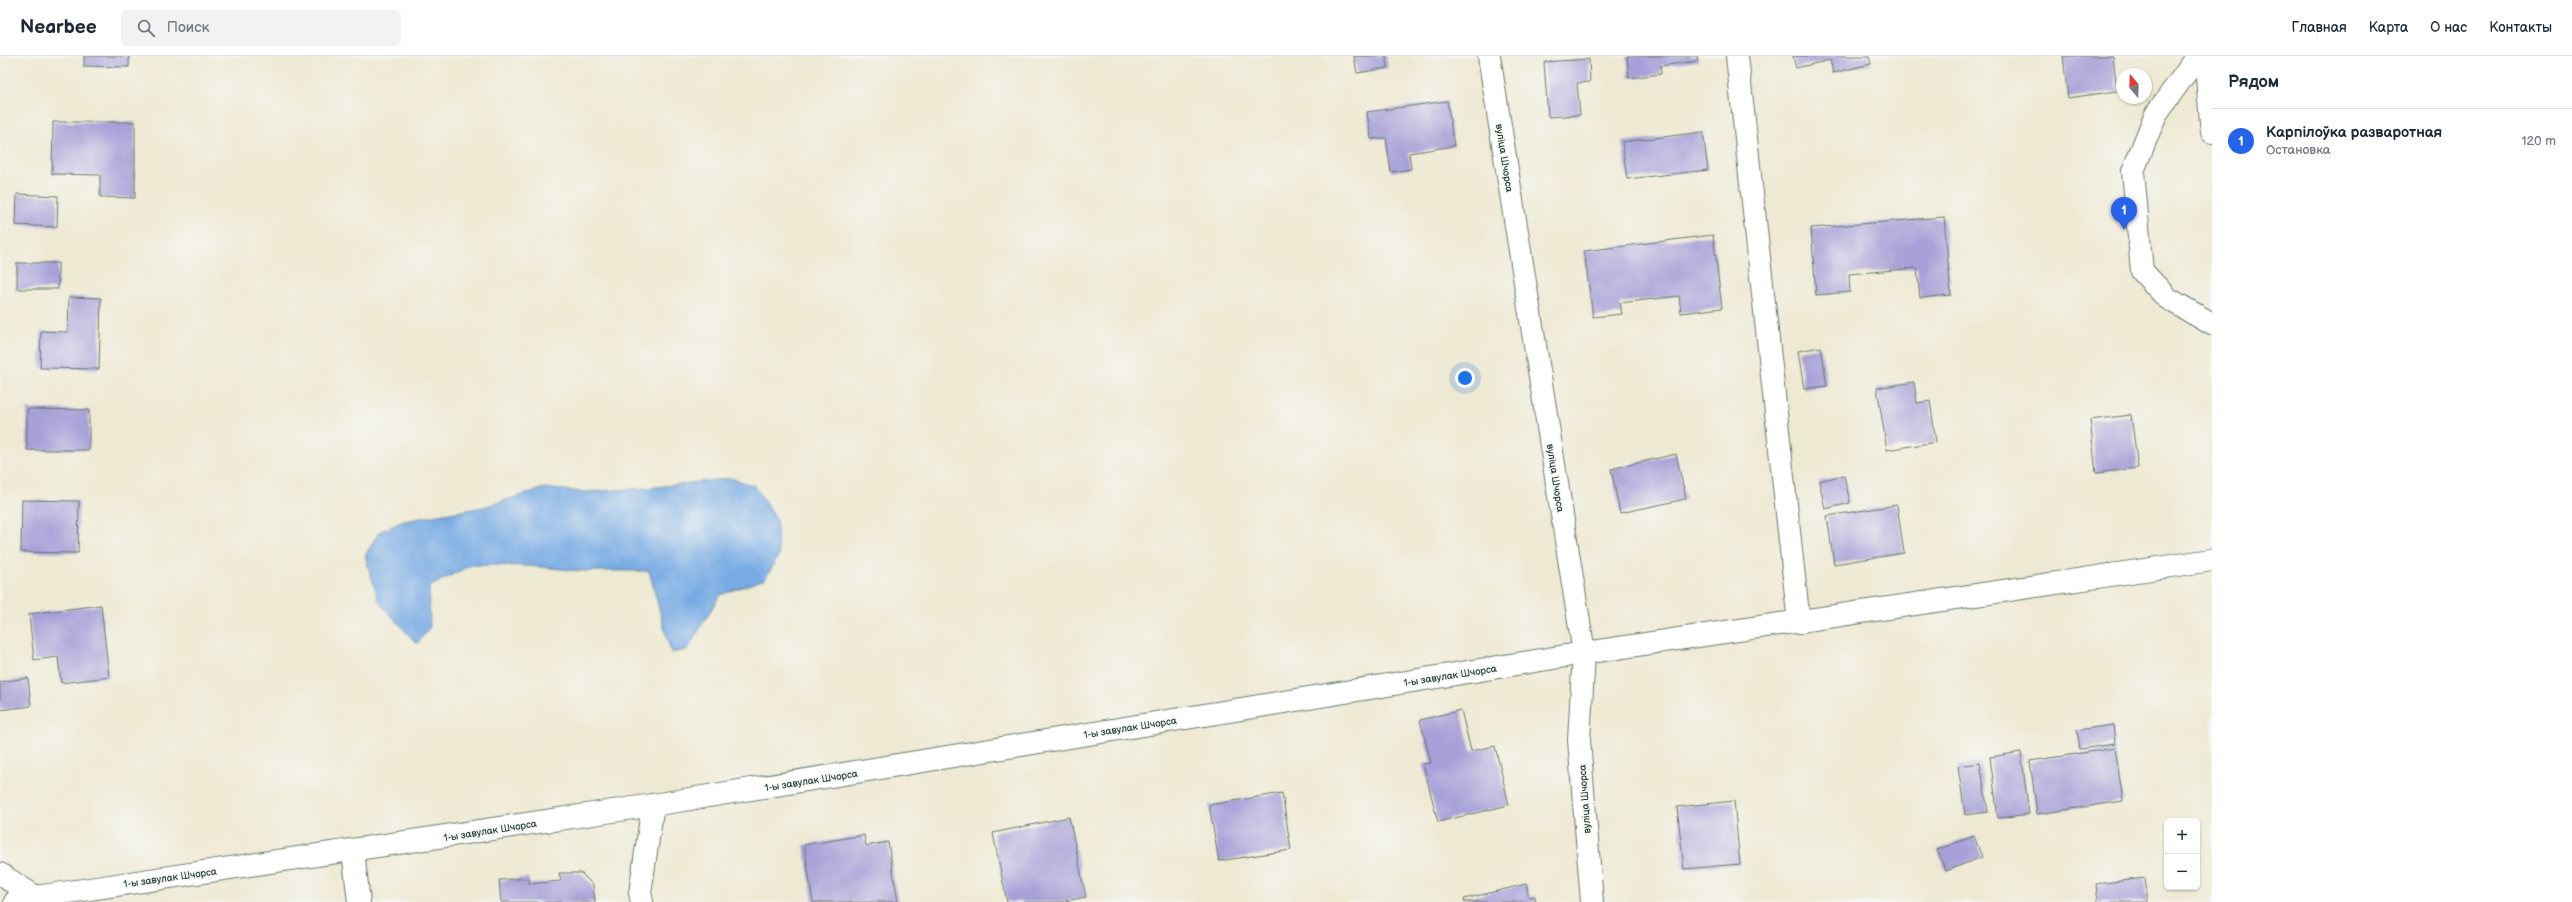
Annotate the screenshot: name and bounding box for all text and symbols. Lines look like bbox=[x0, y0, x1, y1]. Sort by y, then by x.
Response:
search box bbox=[121, 10, 401, 46]
text: Nearbee bbox=[20, 16, 97, 39]
icon: search bbox=[135, 17, 157, 39]
text: Поиск bbox=[167, 18, 210, 37]
text: Главная bbox=[2292, 19, 2347, 36]
text: Карта bbox=[2369, 19, 2408, 36]
text: О нас bbox=[2430, 19, 2467, 36]
text: Контакты bbox=[2489, 19, 2552, 36]
north arrow bbox=[2116, 68, 2152, 104]
text: Рядом bbox=[2228, 72, 2279, 92]
street label: вуліца Шчорса bbox=[1493, 123, 1515, 193]
text: Карпілоўка разваротная bbox=[2266, 123, 2442, 142]
text: 1 bbox=[2238, 133, 2244, 149]
text: 120 m bbox=[2521, 133, 2556, 149]
text: Остановка bbox=[2266, 142, 2331, 158]
pin: 1 bbox=[2111, 197, 2137, 230]
your location bbox=[1455, 368, 1475, 388]
street label: вуліца Шчорса bbox=[1544, 443, 1566, 513]
street label: 1-ы завулак Шчорса bbox=[1403, 663, 1498, 689]
street label: 1-ы завулак Шчорса bbox=[1083, 715, 1178, 741]
street label: вуліца Шчорса bbox=[1577, 764, 1593, 834]
street label: 1-ы завулак Шчорса bbox=[764, 768, 859, 794]
street label: 1-ы завулак Шчорса bbox=[443, 818, 538, 844]
map controls bbox=[2164, 818, 2200, 890]
button: + bbox=[2164, 818, 2200, 854]
button: − bbox=[2164, 854, 2200, 890]
street label: 1-ы завулак Шчорса bbox=[123, 865, 218, 890]

